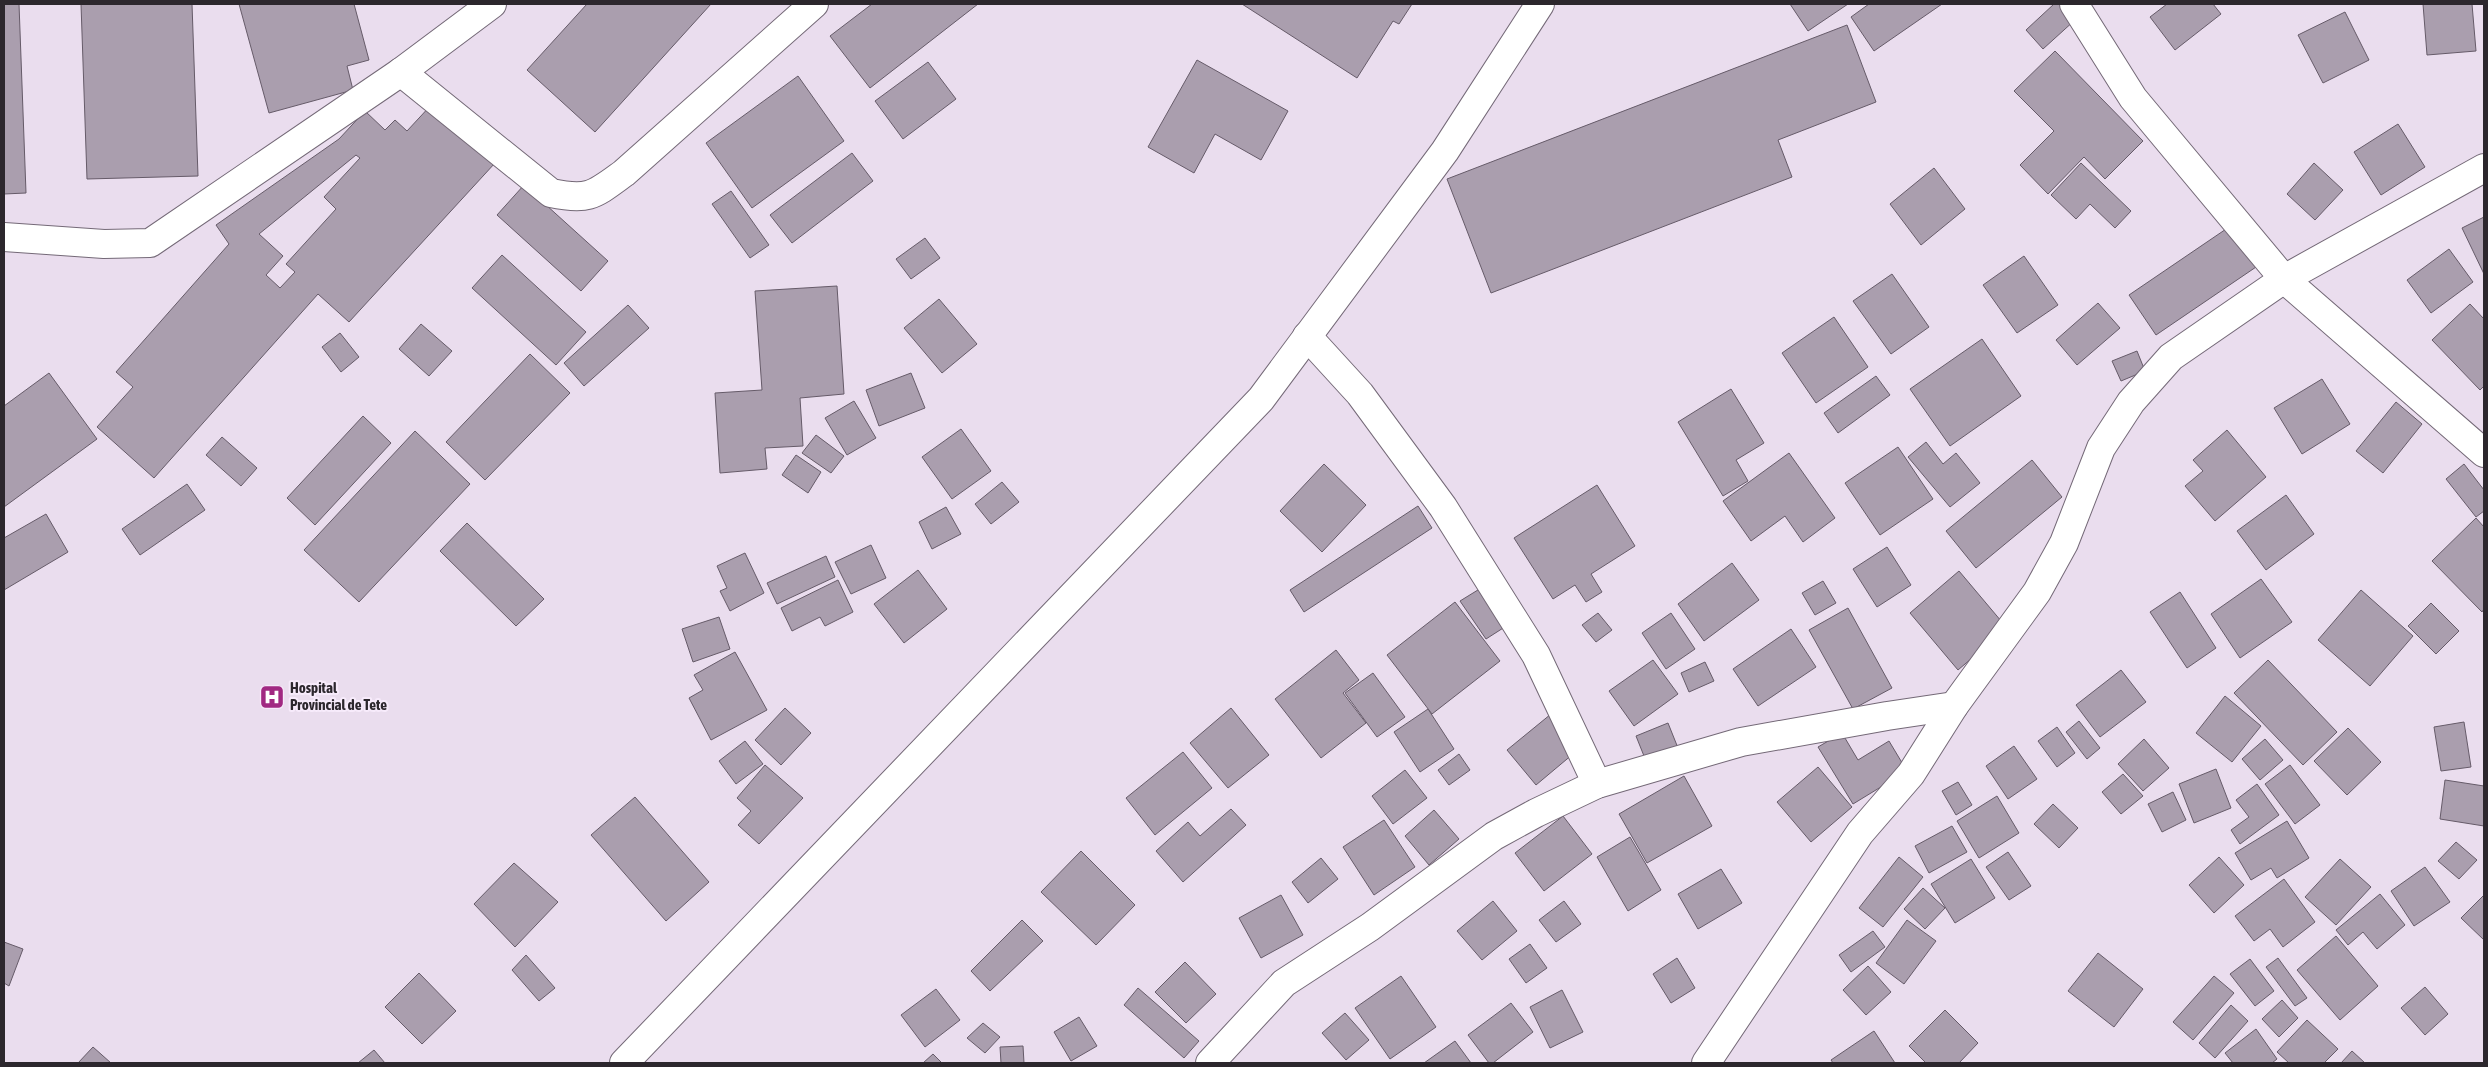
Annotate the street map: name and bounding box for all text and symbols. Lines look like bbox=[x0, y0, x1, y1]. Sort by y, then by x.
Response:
place label: Hospital Provincial de Tete bbox=[290, 679, 387, 713]
hospital icon: Hospital Provincial de Tete bbox=[259, 684, 285, 710]

